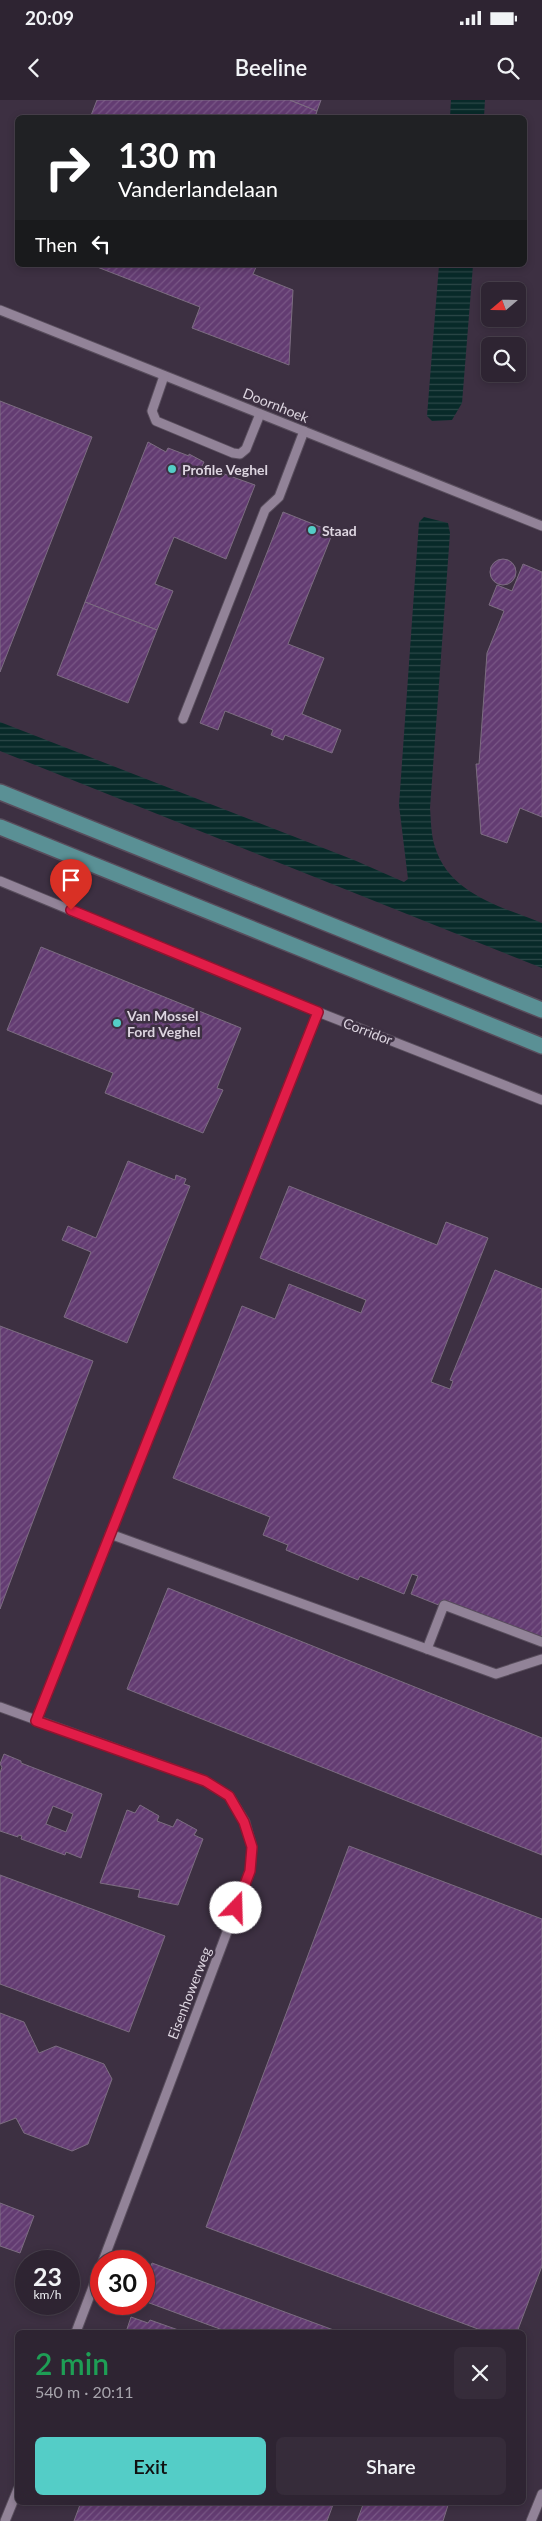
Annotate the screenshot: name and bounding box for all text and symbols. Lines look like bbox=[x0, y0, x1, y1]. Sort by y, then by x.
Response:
text: 20:09 bbox=[25, 6, 74, 29]
icon: back bbox=[20, 54, 48, 82]
text: Beeline bbox=[235, 54, 307, 81]
icon: search bbox=[494, 54, 522, 82]
text: 130 m bbox=[118, 133, 217, 175]
icon: right bbox=[35, 135, 100, 200]
text: Vanderlandelaan bbox=[118, 175, 278, 202]
icon: left bbox=[87, 230, 115, 258]
text: Then bbox=[35, 233, 77, 256]
north arrow bbox=[481, 282, 526, 328]
map controls bbox=[481, 282, 526, 382]
button: search bbox=[481, 337, 526, 382]
street label: Doornhoek bbox=[241, 384, 312, 426]
place label: Profile Veghel bbox=[182, 461, 268, 478]
marker: Profile Veghel bbox=[166, 463, 178, 475]
place label: Staad bbox=[322, 522, 357, 539]
marker: Staad bbox=[306, 524, 318, 536]
pin bbox=[50, 859, 92, 910]
icon: arrive bbox=[57, 866, 85, 894]
place label: Van Mossel Ford Veghel bbox=[126, 1007, 201, 1040]
street label: Corridor bbox=[341, 1014, 395, 1048]
marker: Van Mossel Ford Veghel bbox=[111, 1017, 123, 1029]
position arrow bbox=[209, 1881, 261, 1933]
street label: Eisenhowerweg bbox=[164, 1945, 214, 2041]
speed limit sign: 30 bbox=[90, 2250, 155, 2315]
text: 23 bbox=[33, 2261, 62, 2291]
text: km/h bbox=[33, 2287, 62, 2302]
text: 2 min bbox=[35, 2345, 109, 2381]
button: close bbox=[454, 2347, 506, 2399]
text: 540 m · 20:11 bbox=[35, 2382, 134, 2401]
button: Exit bbox=[35, 2437, 266, 2495]
button: Share bbox=[276, 2437, 506, 2495]

